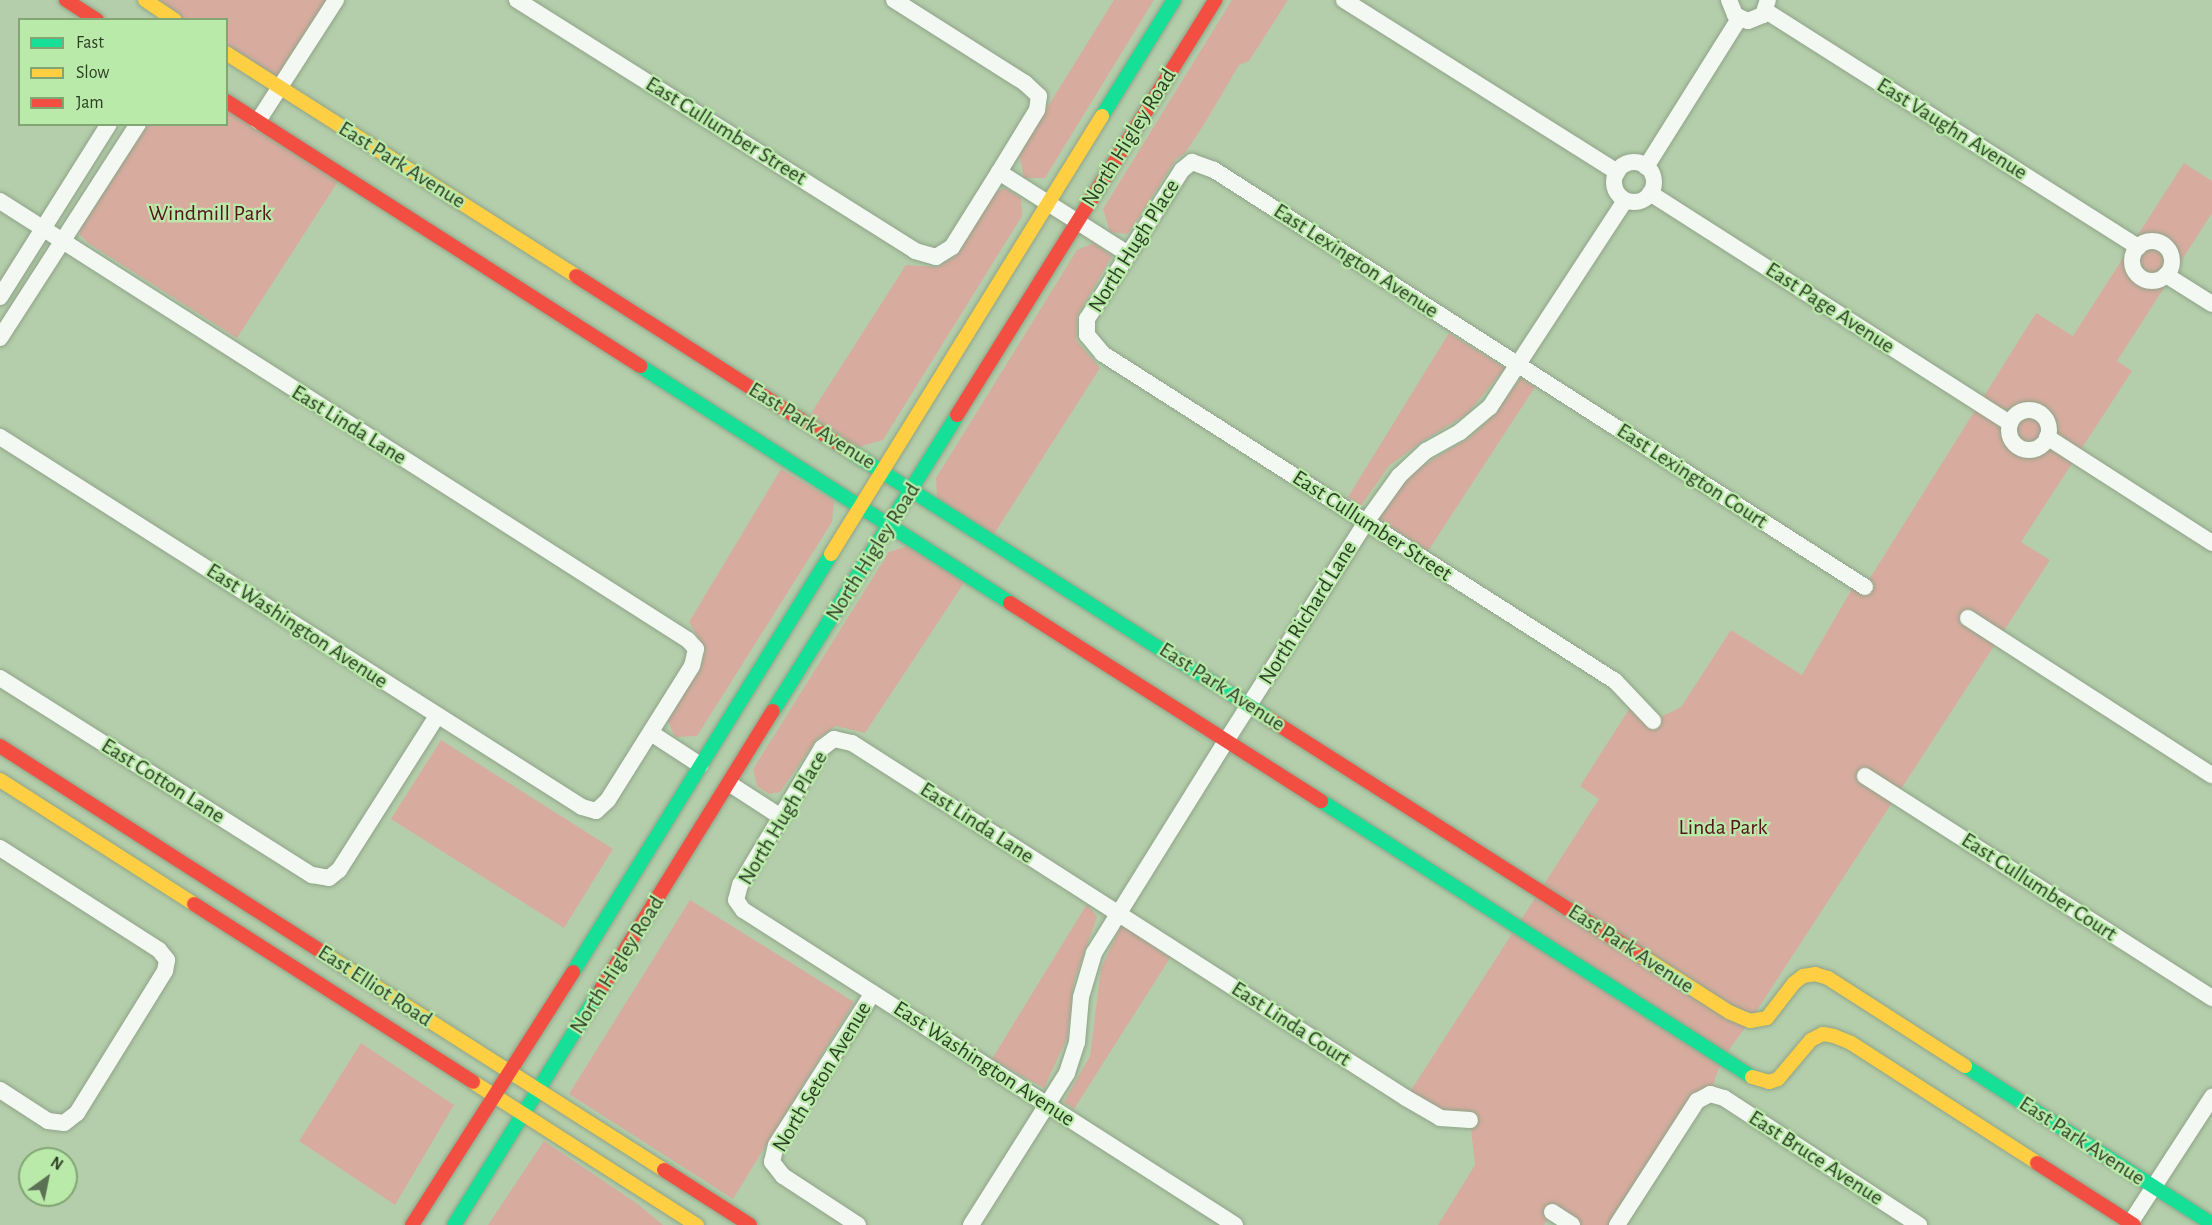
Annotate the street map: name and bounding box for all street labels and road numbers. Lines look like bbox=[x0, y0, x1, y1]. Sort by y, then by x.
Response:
street label: North Higley Road bbox=[1076, 64, 1182, 212]
street label: East Cullumber Street bbox=[641, 71, 811, 191]
street label: East Vaughn Avenue bbox=[1872, 72, 2032, 186]
street label: East Park Avenue bbox=[334, 115, 470, 215]
street label: North Hugh Place bbox=[1083, 175, 1185, 317]
street label: East Lexington Avenue bbox=[1269, 198, 1443, 324]
street label: East Page Avenue bbox=[1760, 256, 1900, 360]
street label: East Park Avenue bbox=[744, 376, 880, 476]
street label: East Linda Lane bbox=[287, 379, 411, 471]
street label: East Lexington Court bbox=[1612, 417, 1772, 535]
street label: East Cullumber Street bbox=[1287, 465, 1457, 587]
street label: North Higley Road bbox=[820, 478, 926, 626]
street label: North Richard Lane bbox=[1253, 536, 1363, 690]
street label: East Washington Avenue bbox=[201, 557, 393, 695]
street label: East Park Avenue bbox=[1154, 636, 1290, 738]
street label: East Cotton Lane bbox=[96, 732, 230, 830]
street label: North Hugh Place bbox=[733, 746, 833, 890]
street label: East Linda Lane bbox=[915, 776, 1039, 870]
street label: East Cullumber Court bbox=[1956, 827, 2122, 947]
street label: North Higley Road bbox=[564, 891, 670, 1039]
street label: East Park Avenue bbox=[1563, 898, 1699, 1000]
street label: East Elliot Road bbox=[313, 939, 437, 1033]
street label: East Linda Court bbox=[1226, 976, 1356, 1072]
street label: East Washington Avenue bbox=[888, 995, 1080, 1133]
street label: North Seton Avenue bbox=[767, 997, 877, 1157]
street label: East Park Avenue bbox=[2014, 1090, 2150, 1192]
street label: East Bruce Avenue bbox=[1744, 1105, 1888, 1211]

